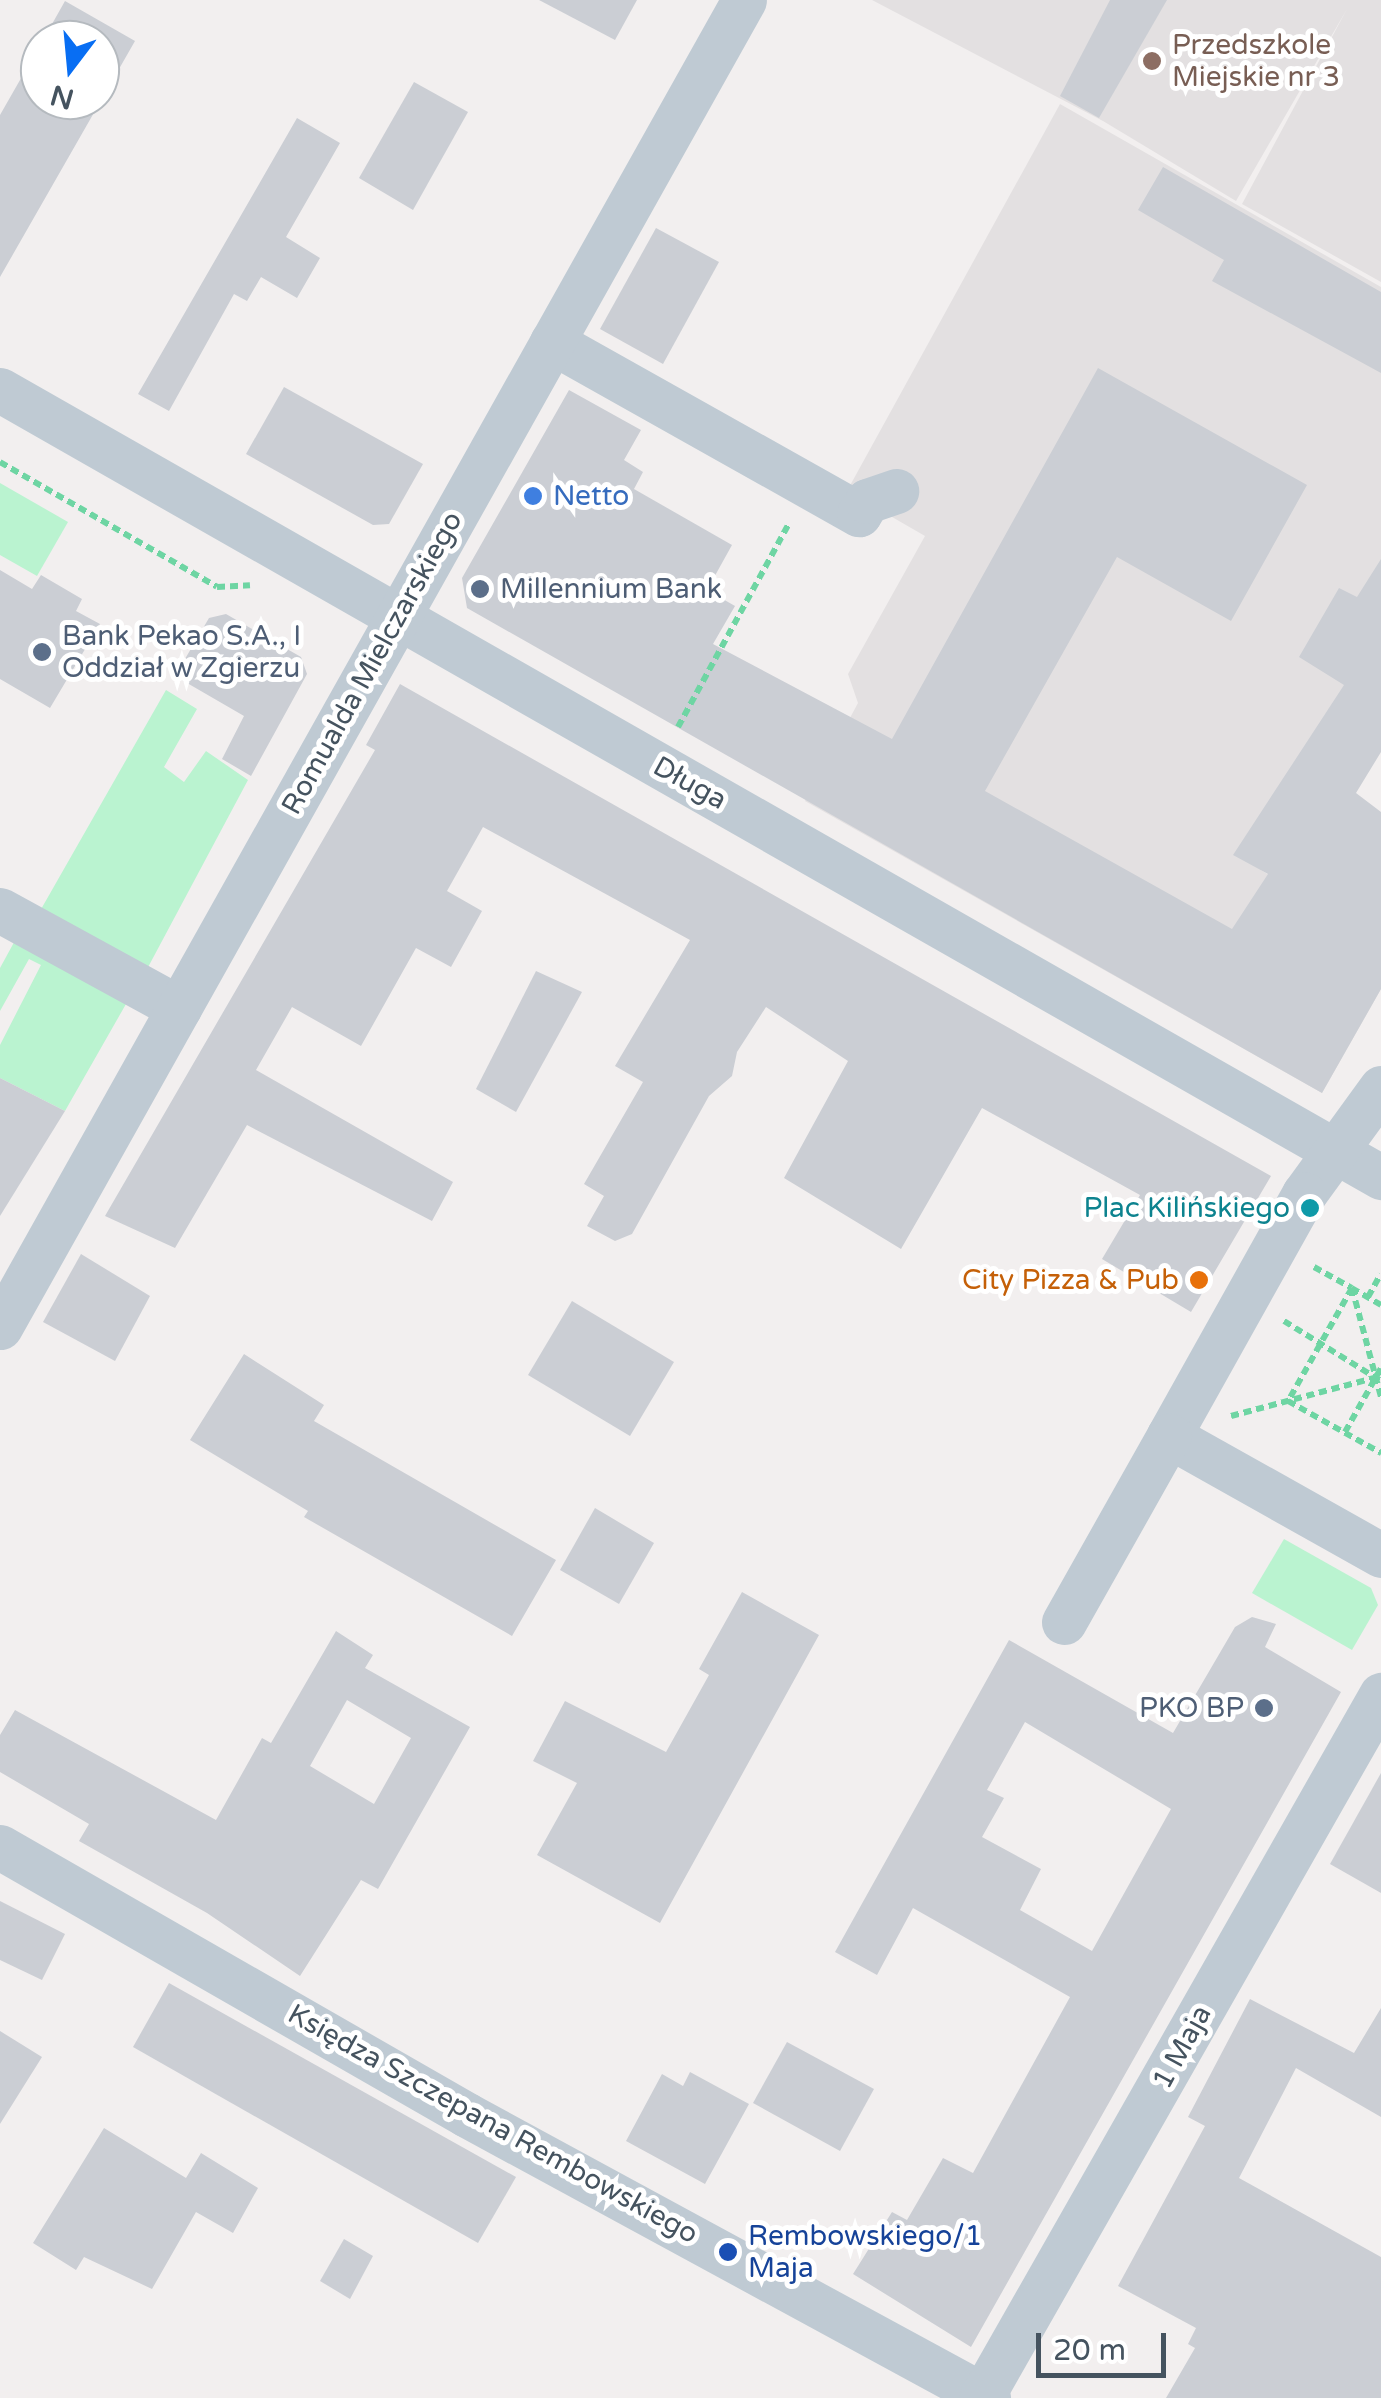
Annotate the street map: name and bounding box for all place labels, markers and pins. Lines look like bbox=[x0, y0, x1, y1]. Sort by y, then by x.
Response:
place label: Przedszkole Miejskie nr 3 bbox=[1172, 28, 1340, 94]
marker: Przedszkole Miejskie nr 3 bbox=[1141, 50, 1163, 72]
place label: Netto bbox=[553, 479, 629, 513]
marker: Netto bbox=[522, 485, 544, 507]
place label: Millennium Bank bbox=[500, 572, 722, 606]
marker: Millennium Bank bbox=[469, 578, 491, 600]
place label: Bank Pekao S.A., I Oddział w Zgierzu bbox=[62, 619, 301, 685]
marker: Bank Pekao S.A., I Oddział w Zgierzu bbox=[31, 641, 53, 663]
place label: Plac Kilińskiego bbox=[1084, 1191, 1290, 1225]
marker: Plac Kilińskiego bbox=[1299, 1197, 1321, 1219]
place label: City Pizza & Pub bbox=[962, 1263, 1179, 1297]
marker: City Pizza & Pub bbox=[1188, 1269, 1210, 1291]
place label: PKO BP bbox=[1139, 1691, 1244, 1725]
marker: PKO BP bbox=[1253, 1697, 1275, 1719]
place label: Rembowskiego/1 Maja bbox=[748, 2219, 982, 2285]
marker: Rembowskiego/1 Maja bbox=[717, 2241, 739, 2263]

